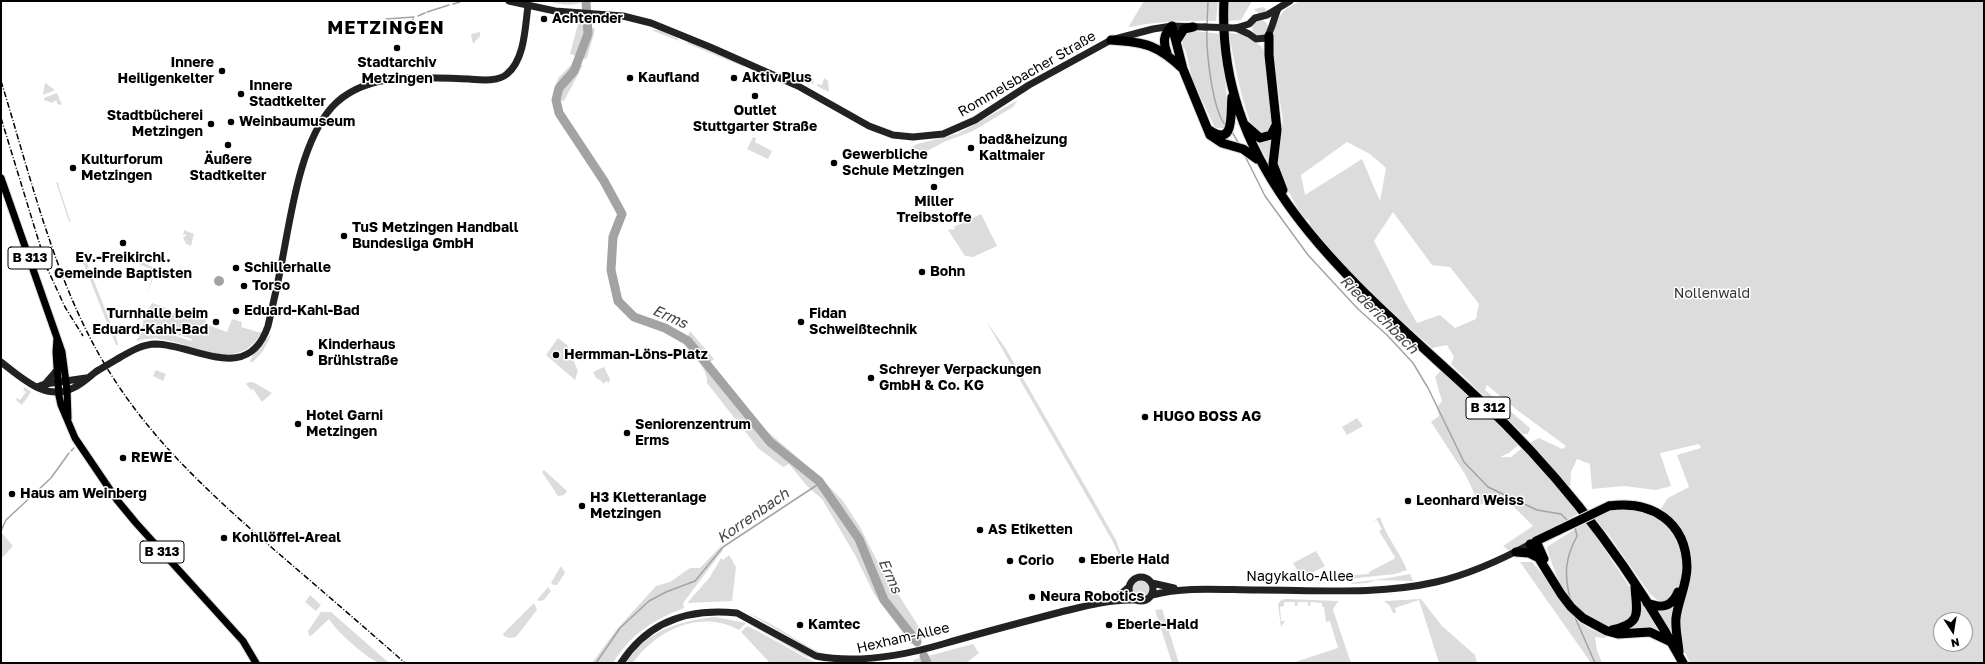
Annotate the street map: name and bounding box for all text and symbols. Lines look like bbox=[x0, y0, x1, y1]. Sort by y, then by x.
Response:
place label: Achtender bbox=[552, 11, 623, 27]
marker: Achtender bbox=[539, 14, 549, 24]
district label: METZINGEN bbox=[327, 17, 445, 39]
street label: Rommelsbacher Straße bbox=[955, 28, 1099, 120]
marker: Stadtarchiv Metzingen bbox=[392, 43, 402, 53]
place label: Innere Heiligenkelter bbox=[118, 55, 214, 88]
place label: Stadtarchiv Metzingen bbox=[357, 55, 437, 88]
marker: Innere Heiligenkelter bbox=[217, 66, 227, 76]
place label: Kaufland bbox=[638, 70, 699, 86]
place label: Aktiv Plus bbox=[742, 70, 812, 86]
marker: Kaufland bbox=[625, 73, 635, 83]
marker: Aktiv Plus bbox=[729, 73, 739, 83]
place label: Innere Stadtkelter bbox=[249, 78, 326, 110]
marker: Innere Stadtkelter bbox=[236, 89, 246, 99]
marker: Outlet Stuttgarter Straße bbox=[750, 91, 760, 101]
place label: Outlet Stuttgarter Straße bbox=[693, 103, 817, 136]
place label: Stadtbücherei Metzingen bbox=[107, 108, 203, 140]
place label: Weinbaumuseum bbox=[239, 114, 355, 130]
marker: Weinbaumuseum bbox=[226, 117, 236, 127]
marker: Stadtbücherei Metzingen bbox=[206, 119, 216, 129]
place label: bad&heizung Kaltmaier bbox=[979, 132, 1067, 164]
marker: Äußere Stadtkelter bbox=[223, 140, 233, 150]
marker: bad&heizung Kaltmaier bbox=[966, 143, 976, 153]
place label: Gewerbliche Schule Metzingen bbox=[842, 147, 964, 180]
place label: Kulturforum Metzingen bbox=[81, 152, 163, 184]
place label: Äußere Stadtkelter bbox=[189, 152, 267, 184]
marker: Gewerbliche Schule Metzingen bbox=[829, 158, 839, 168]
marker: Kulturforum Metzingen bbox=[68, 163, 78, 173]
marker: Miller Treibstoffe bbox=[929, 182, 939, 192]
place label: Miller Treibstoffe bbox=[897, 194, 971, 226]
place label: TuS Metzingen Handball Bundesliga GmbH bbox=[352, 220, 518, 252]
marker: TuS Metzingen Handball Bundesliga GmbH bbox=[339, 231, 349, 241]
marker: Ev.-Freikirchl. Gemeinde Baptisten bbox=[118, 238, 128, 248]
road number: B 313 bbox=[8, 247, 52, 269]
place label: Ev.-Freikirchl. Gemeinde Baptisten bbox=[54, 250, 192, 282]
place label: Schillerhalle bbox=[244, 260, 331, 276]
marker: Schillerhalle bbox=[231, 263, 241, 273]
place label: Bohn bbox=[930, 264, 965, 280]
marker: Bohn bbox=[917, 267, 927, 277]
water label: Riederichbach bbox=[1336, 272, 1422, 358]
place label: Torso bbox=[252, 278, 290, 294]
marker: Torso bbox=[239, 281, 249, 291]
park label: Nollenwald bbox=[1674, 286, 1750, 302]
water label: Erms bbox=[650, 301, 690, 333]
place label: Eduard-Kahl-Bad bbox=[244, 303, 360, 319]
place label: Turnhalle beim Eduard-Kahl-Bad bbox=[92, 306, 208, 338]
marker: Eduard-Kahl-Bad bbox=[231, 306, 241, 316]
place label: Fidan Schweißtechnik bbox=[809, 306, 917, 338]
marker: Turnhalle beim Eduard-Kahl-Bad bbox=[211, 317, 221, 327]
marker: Fidan Schweißtechnik bbox=[796, 317, 806, 327]
place label: Kinderhaus Brühlstraße bbox=[318, 337, 398, 370]
place label: Hermman-Löns-Platz bbox=[564, 347, 708, 363]
marker: Kinderhaus Brühlstraße bbox=[305, 348, 315, 358]
marker: Hermman-Löns-Platz bbox=[551, 350, 561, 360]
place label: Schreyer Verpackungen GmbH & Co. KG bbox=[879, 362, 1041, 394]
marker: Schreyer Verpackungen GmbH & Co. KG bbox=[866, 373, 876, 383]
road number: B 312 bbox=[1466, 397, 1510, 419]
place label: Hotel Garni Metzingen bbox=[306, 408, 383, 440]
place label: HUGO BOSS AG bbox=[1153, 409, 1261, 425]
marker: HUGO BOSS AG bbox=[1140, 412, 1150, 422]
place label: Seniorenzentrum Erms bbox=[635, 417, 751, 450]
marker: Hotel Garni Metzingen bbox=[293, 419, 303, 429]
marker: Seniorenzentrum Erms bbox=[622, 428, 632, 438]
place label: REWE bbox=[131, 450, 172, 466]
marker: REWE bbox=[118, 453, 128, 463]
water label: Korrenbach bbox=[714, 485, 792, 547]
place label: Haus am Weinberg bbox=[20, 486, 147, 502]
marker: Haus am Weinberg bbox=[7, 489, 17, 499]
place label: H3 Kletteranlage Metzingen bbox=[590, 490, 706, 522]
place label: Leonhard Weiss bbox=[1416, 493, 1524, 509]
marker: Leonhard Weiss bbox=[1403, 496, 1413, 506]
marker: H3 Kletteranlage Metzingen bbox=[577, 501, 587, 511]
place label: AS Etiketten bbox=[988, 522, 1073, 538]
marker: AS Etiketten bbox=[975, 525, 985, 535]
place label: Kohllöffel-Areal bbox=[232, 530, 341, 546]
marker: Kohllöffel-Areal bbox=[219, 533, 229, 543]
road number: B 313 bbox=[140, 541, 184, 563]
place label: Eberle Hald bbox=[1090, 552, 1169, 568]
place label: Corio bbox=[1018, 553, 1054, 569]
marker: Eberle Hald bbox=[1077, 555, 1087, 565]
water label: Erms bbox=[874, 556, 906, 596]
marker: Corio bbox=[1005, 556, 1015, 566]
street label: Nagykallo-Allee bbox=[1246, 569, 1354, 585]
place label: Neura Robotics bbox=[1040, 589, 1144, 605]
marker: Neura Robotics bbox=[1027, 592, 1037, 602]
north arrow bbox=[1933, 612, 1973, 652]
place label: Kamtec bbox=[808, 617, 860, 633]
place label: Eberle-Hald bbox=[1117, 617, 1198, 633]
street label: Hexham-Allee bbox=[855, 619, 951, 657]
marker: Kamtec bbox=[795, 620, 805, 630]
marker: Eberle-Hald bbox=[1104, 620, 1114, 630]
text: N bbox=[1950, 636, 1961, 650]

